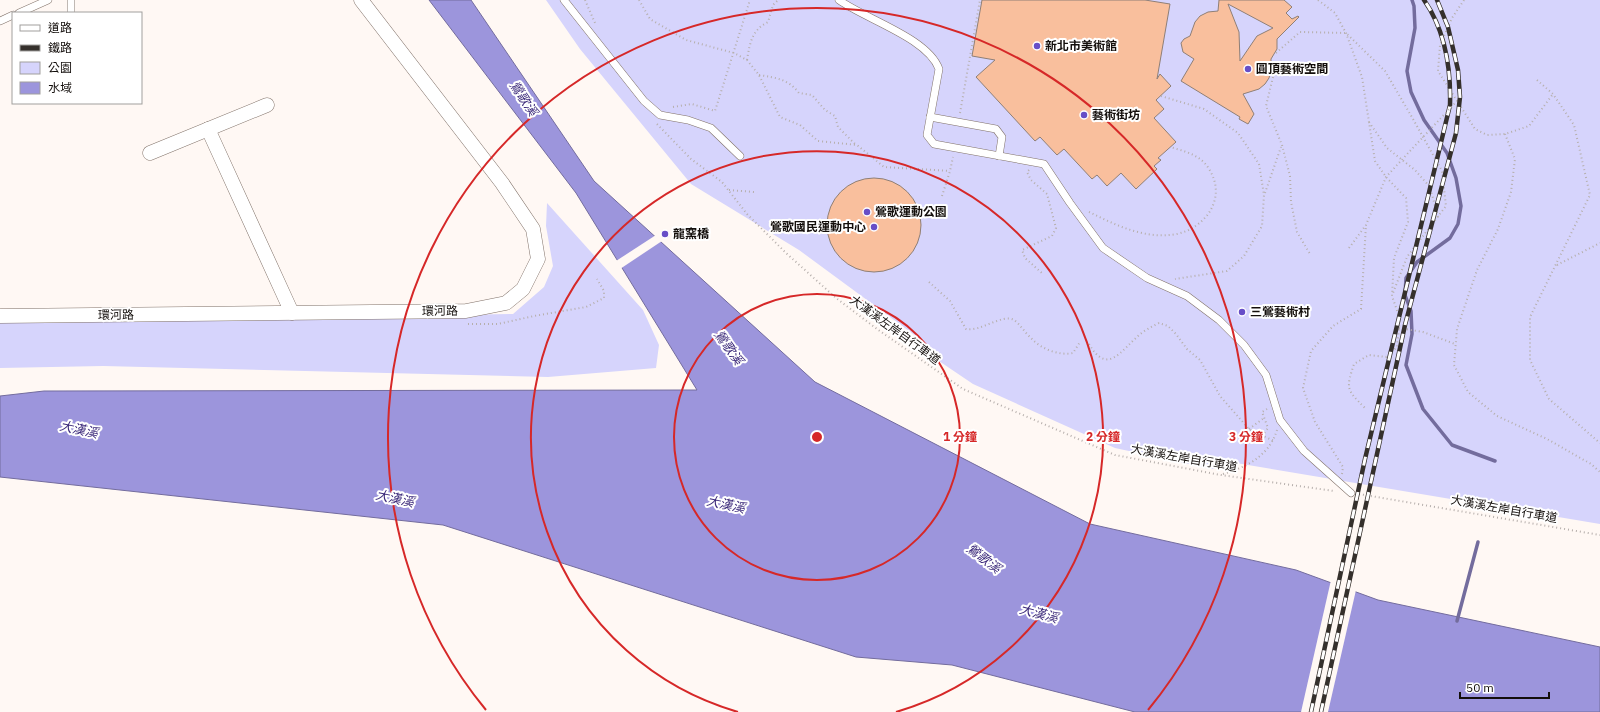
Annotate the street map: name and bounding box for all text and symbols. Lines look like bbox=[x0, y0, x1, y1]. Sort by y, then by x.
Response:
legend bbox=[12, 12, 142, 104]
text: 道路 bbox=[48, 20, 72, 35]
place label: 新北市美術館 bbox=[1045, 38, 1117, 53]
text: 鐵路 bbox=[48, 40, 72, 55]
marker: 新北市美術館 bbox=[1032, 41, 1042, 51]
text: 公園 bbox=[48, 60, 72, 75]
place label: 圓頂藝術空間 bbox=[1256, 61, 1328, 76]
marker: 圓頂藝術空間 bbox=[1243, 64, 1253, 74]
water label: 鶯歌溪 bbox=[506, 77, 543, 121]
text: 水域 bbox=[48, 80, 72, 95]
place label: 藝術街坊 bbox=[1092, 107, 1140, 122]
marker: 藝術街坊 bbox=[1079, 110, 1089, 120]
place label: 鶯歌運動公園 bbox=[875, 204, 947, 219]
marker: 鶯歌運動公園 bbox=[862, 207, 872, 217]
place label: 鶯歌國民運動中心 bbox=[770, 219, 866, 234]
marker: 鶯歌國民運動中心 bbox=[869, 222, 879, 232]
place label: 龍窯橋 bbox=[673, 226, 710, 241]
marker: 龍窯橋 bbox=[660, 229, 670, 239]
street label: 大漢溪左岸自行車道 bbox=[847, 292, 943, 367]
street label: 環河路 bbox=[422, 303, 458, 318]
place label: 三鶯藝術村 bbox=[1250, 304, 1310, 319]
street label: 環河路 bbox=[98, 307, 134, 322]
marker: 三鶯藝術村 bbox=[1237, 307, 1247, 317]
water label: 鶯歌溪 bbox=[710, 327, 748, 370]
water label: 大漢溪 bbox=[58, 417, 102, 442]
text: 1 分鐘 bbox=[943, 429, 977, 444]
text: 2 分鐘 bbox=[1086, 429, 1120, 444]
text: 3 分鐘 bbox=[1229, 429, 1263, 444]
centre of rings bbox=[810, 430, 824, 444]
street label: 大漢溪左岸自行車道 bbox=[1130, 441, 1239, 474]
water label: 大漢溪 bbox=[374, 486, 418, 511]
water label: 大漢溪 bbox=[705, 492, 749, 517]
street label: 大漢溪左岸自行車道 bbox=[1450, 492, 1559, 525]
water label: 鶯歌溪 bbox=[963, 540, 1006, 578]
water label: 大漢溪 bbox=[1018, 600, 1062, 627]
scale bar bbox=[1460, 674, 1549, 700]
text: 50 m bbox=[1466, 680, 1494, 695]

